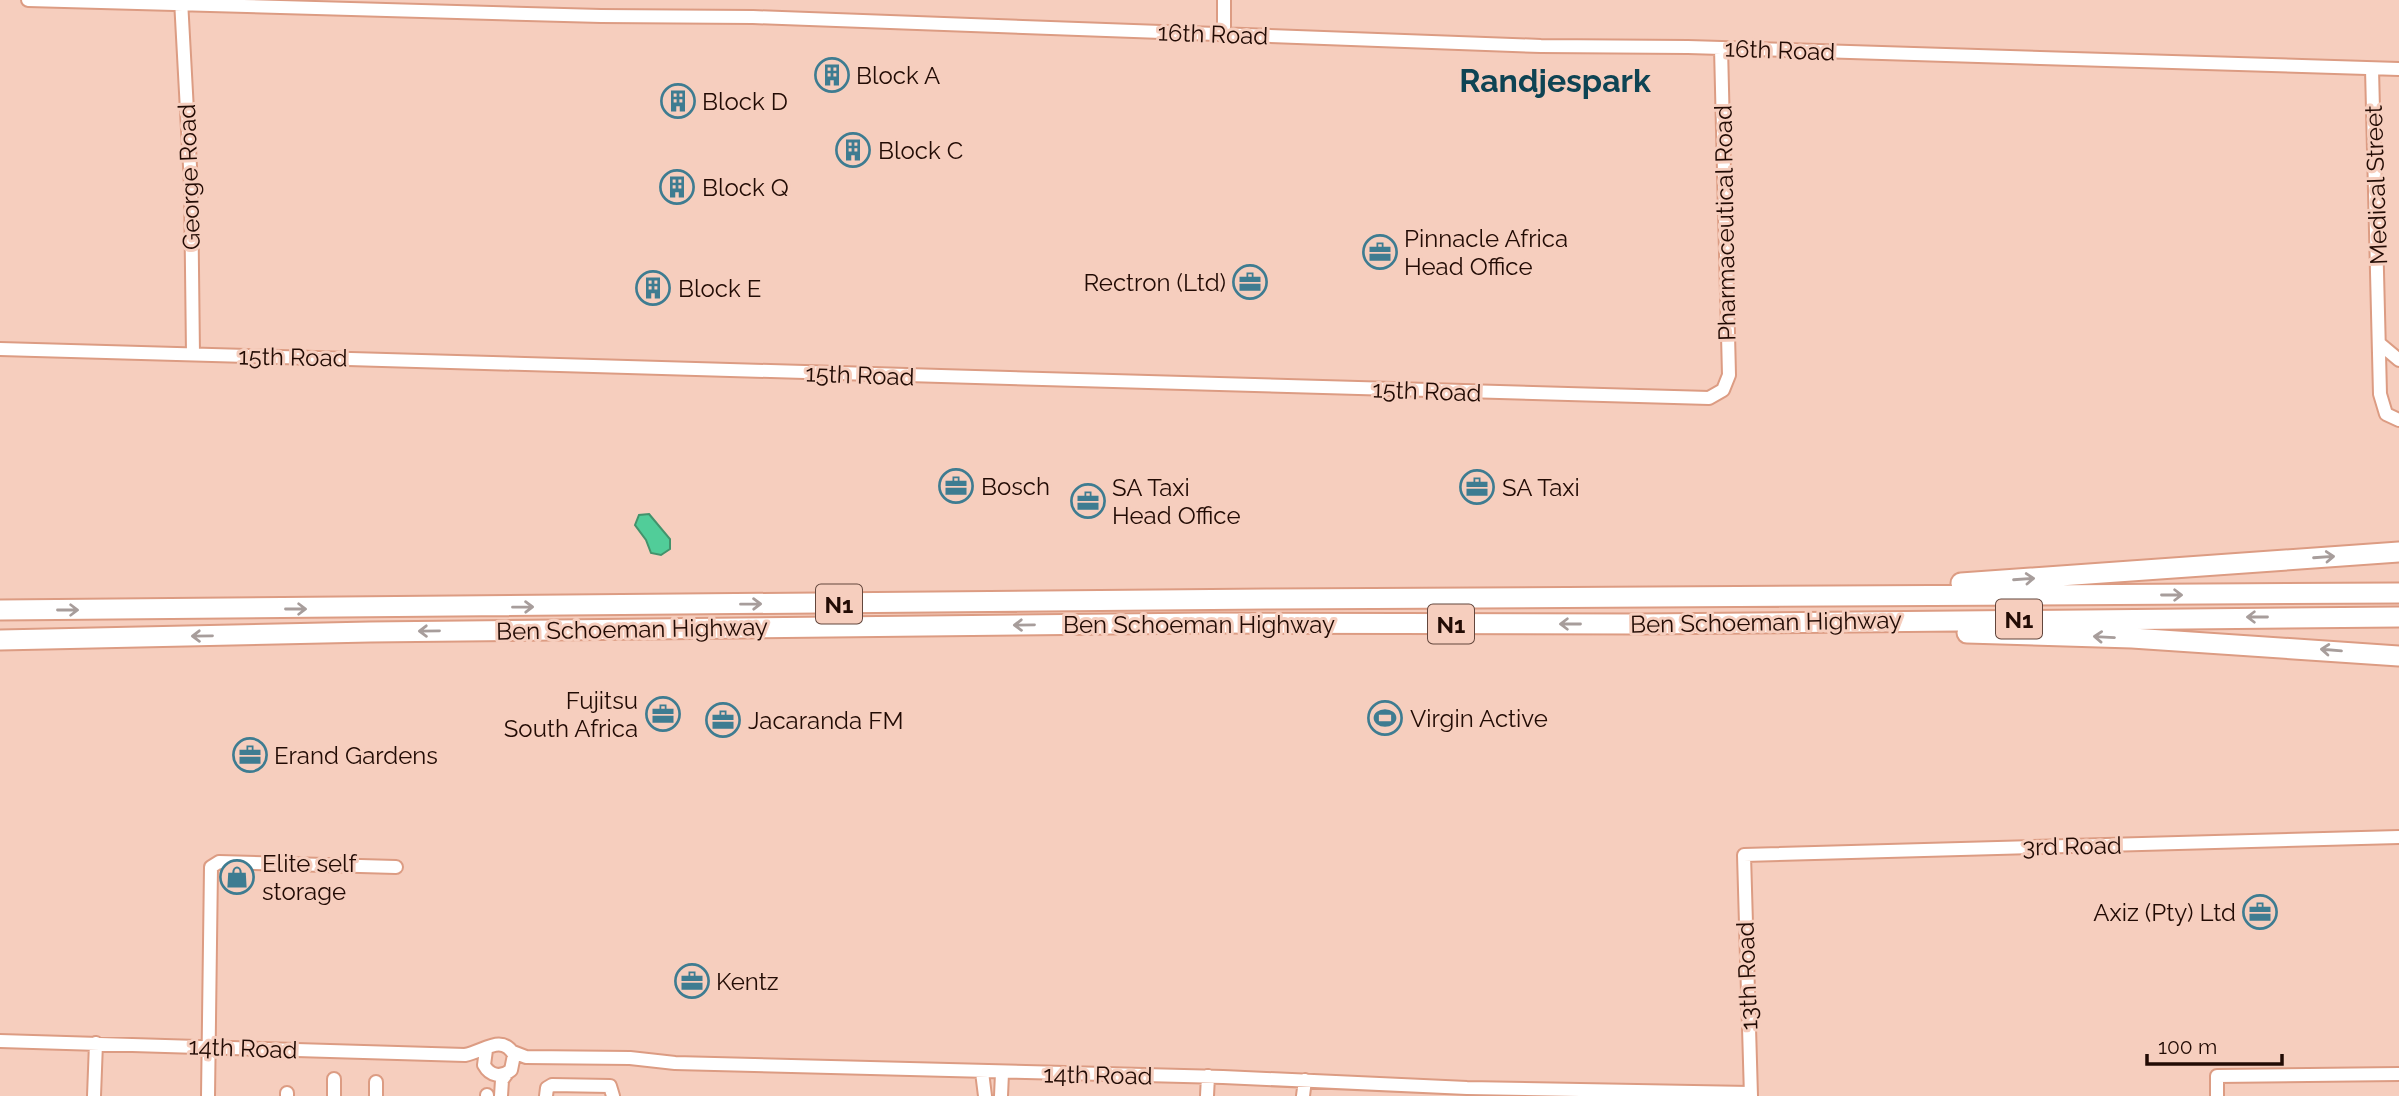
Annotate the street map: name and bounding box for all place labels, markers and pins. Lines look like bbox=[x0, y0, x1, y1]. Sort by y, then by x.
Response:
building icon: Block A bbox=[813, 56, 851, 94]
place label: Block A bbox=[856, 61, 940, 90]
building icon: Block D bbox=[659, 82, 697, 120]
place label: Block D bbox=[702, 87, 788, 116]
building icon: Block C bbox=[834, 131, 872, 169]
place label: Block C bbox=[878, 136, 963, 165]
building icon: Block Q bbox=[658, 168, 696, 206]
place label: Block Q bbox=[702, 173, 789, 202]
place label: Pinnacle Africa Head Office bbox=[1404, 224, 1568, 281]
office icon: Pinnacle Africa Head Office bbox=[1361, 233, 1399, 271]
office icon: Rectron (Ltd) bbox=[1231, 263, 1269, 301]
place label: Rectron (Ltd) bbox=[1084, 268, 1226, 297]
building icon: Block E bbox=[634, 269, 672, 307]
place label: Block E bbox=[678, 274, 761, 303]
office icon: Bosch bbox=[937, 467, 975, 505]
office icon: SA Taxi bbox=[1458, 468, 1496, 506]
place label: Bosch bbox=[981, 472, 1050, 501]
place label: SA Taxi Head Office bbox=[1112, 473, 1241, 530]
place label: SA Taxi bbox=[1502, 473, 1580, 502]
office icon: SA Taxi Head Office bbox=[1069, 482, 1107, 520]
place label: Fujitsu South Africa bbox=[504, 686, 638, 743]
office icon: Fujitsu South Africa bbox=[644, 695, 682, 733]
sports icon: Virgin Active bbox=[1366, 699, 1404, 737]
office icon: Jacaranda FM bbox=[704, 701, 742, 739]
place label: Virgin Active bbox=[1410, 704, 1548, 733]
place label: Jacaranda FM bbox=[748, 706, 903, 735]
office icon: Erand Gardens bbox=[231, 736, 269, 774]
place label: Erand Gardens bbox=[274, 741, 438, 770]
place label: Elite self storage bbox=[262, 849, 358, 906]
shop icon: Elite self storage bbox=[218, 858, 256, 896]
office icon: Axiz (Pty) Ltd bbox=[2241, 893, 2279, 931]
place label: Axiz (Pty) Ltd bbox=[2093, 898, 2236, 927]
office icon: Kentz bbox=[673, 962, 711, 1000]
place label: Kentz bbox=[716, 967, 779, 996]

